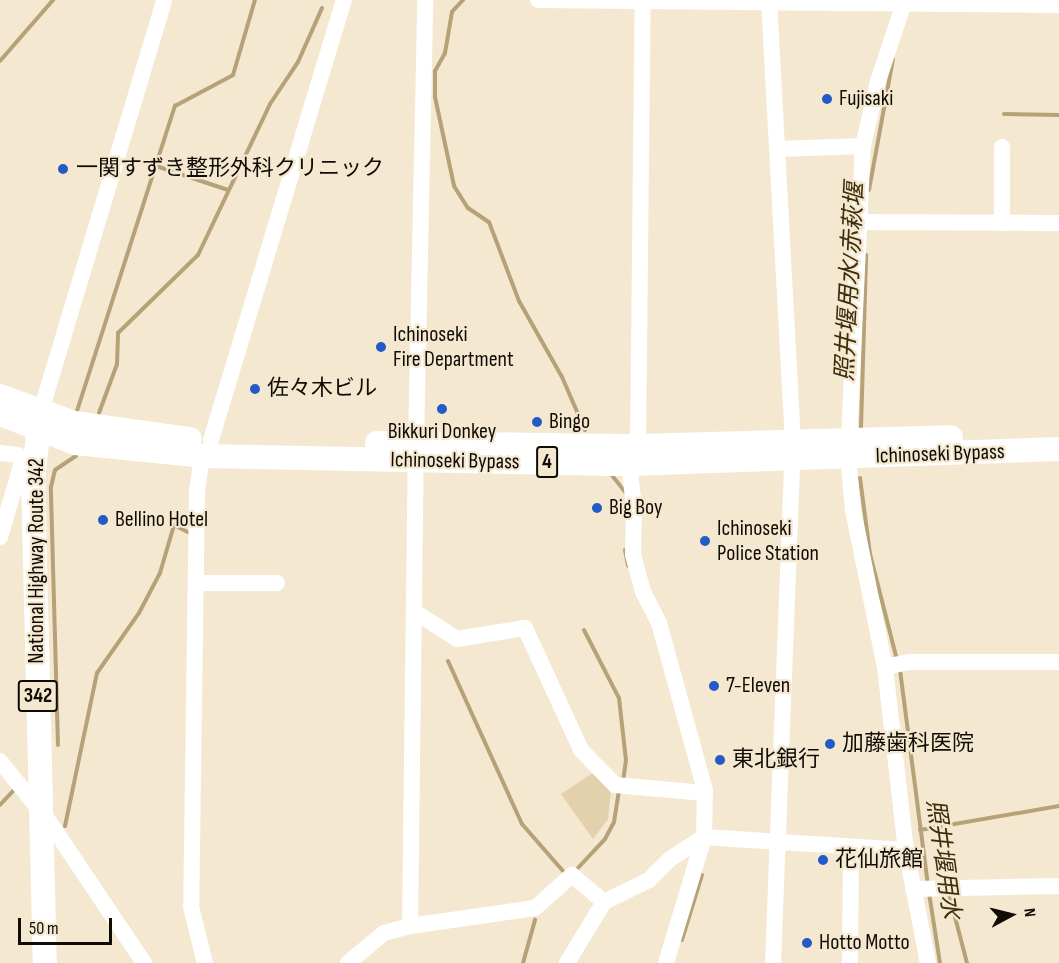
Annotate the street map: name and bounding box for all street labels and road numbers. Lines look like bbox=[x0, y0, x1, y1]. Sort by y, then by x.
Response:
street label: Ichinoseki Bypass bbox=[875, 439, 1005, 469]
road number: 4 bbox=[535, 444, 559, 480]
street label: Ichinoseki Bypass bbox=[390, 447, 520, 475]
street label: National Highway Route 342 bbox=[24, 458, 50, 664]
road number: 342 bbox=[17, 678, 59, 714]

